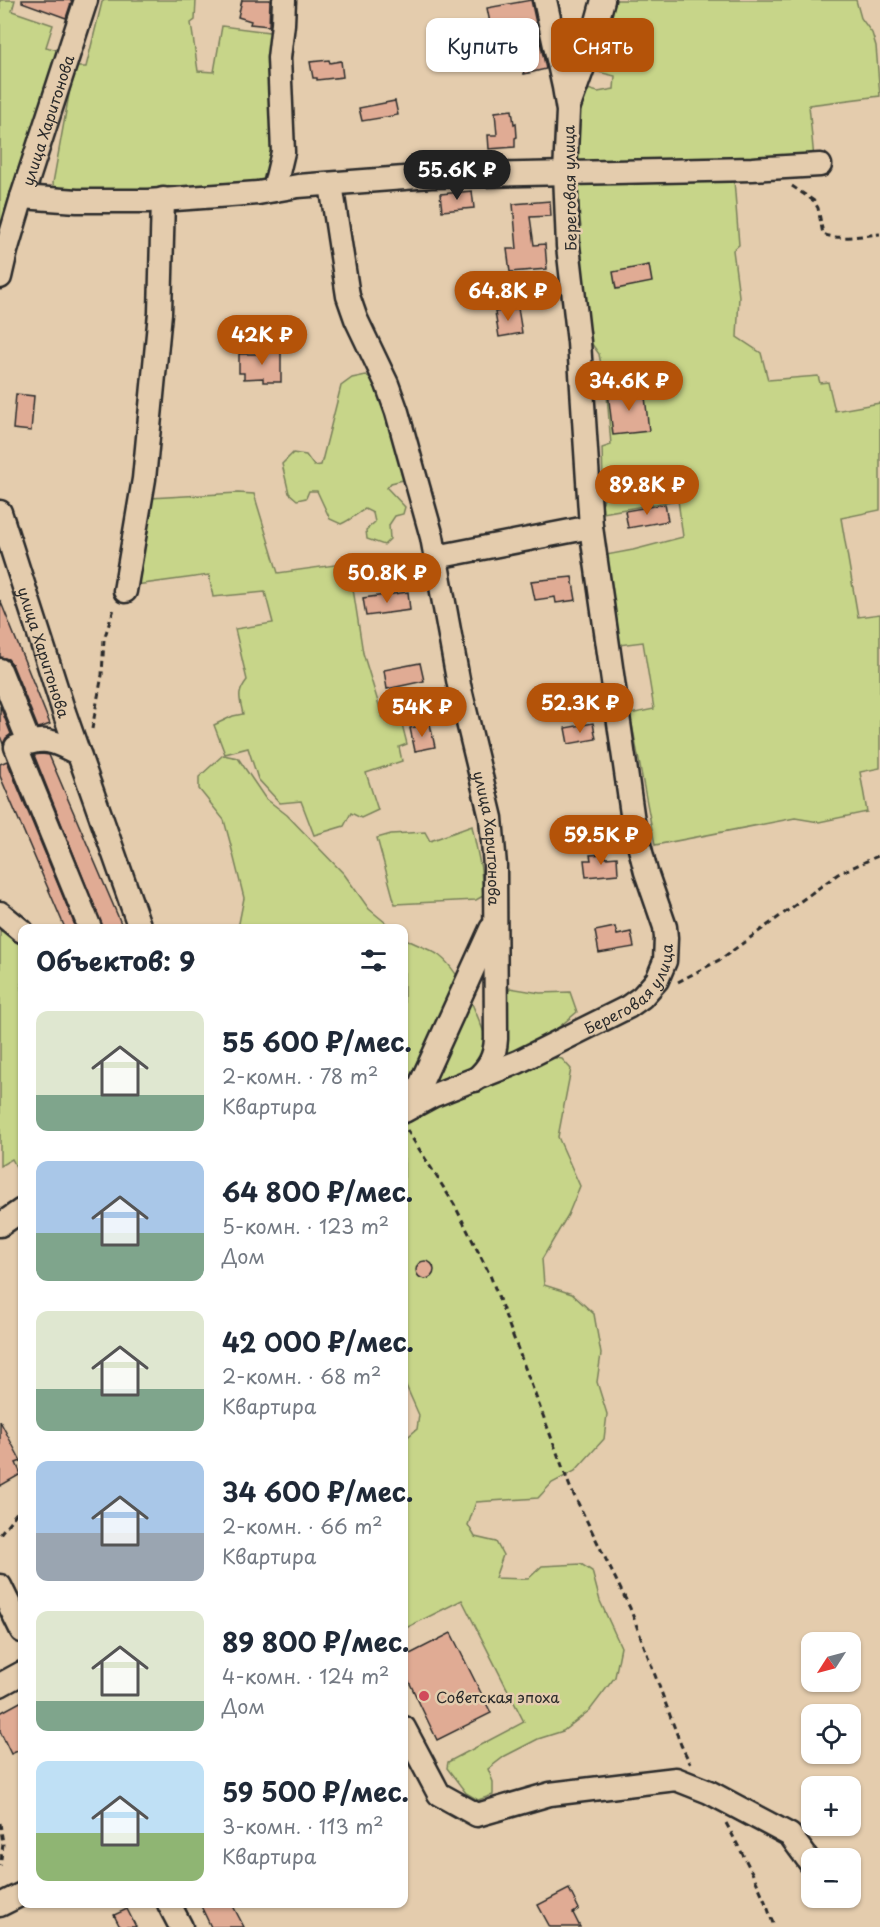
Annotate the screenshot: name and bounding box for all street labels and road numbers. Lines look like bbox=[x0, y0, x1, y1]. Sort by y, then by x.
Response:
street label: улица Харитонова bbox=[15, 51, 79, 188]
street label: Береговая улица bbox=[556, 124, 582, 251]
street label: улица Харитонова bbox=[13, 584, 77, 721]
street label: улица Харитонова bbox=[468, 768, 507, 906]
street label: Береговая улица bbox=[580, 943, 677, 1039]

